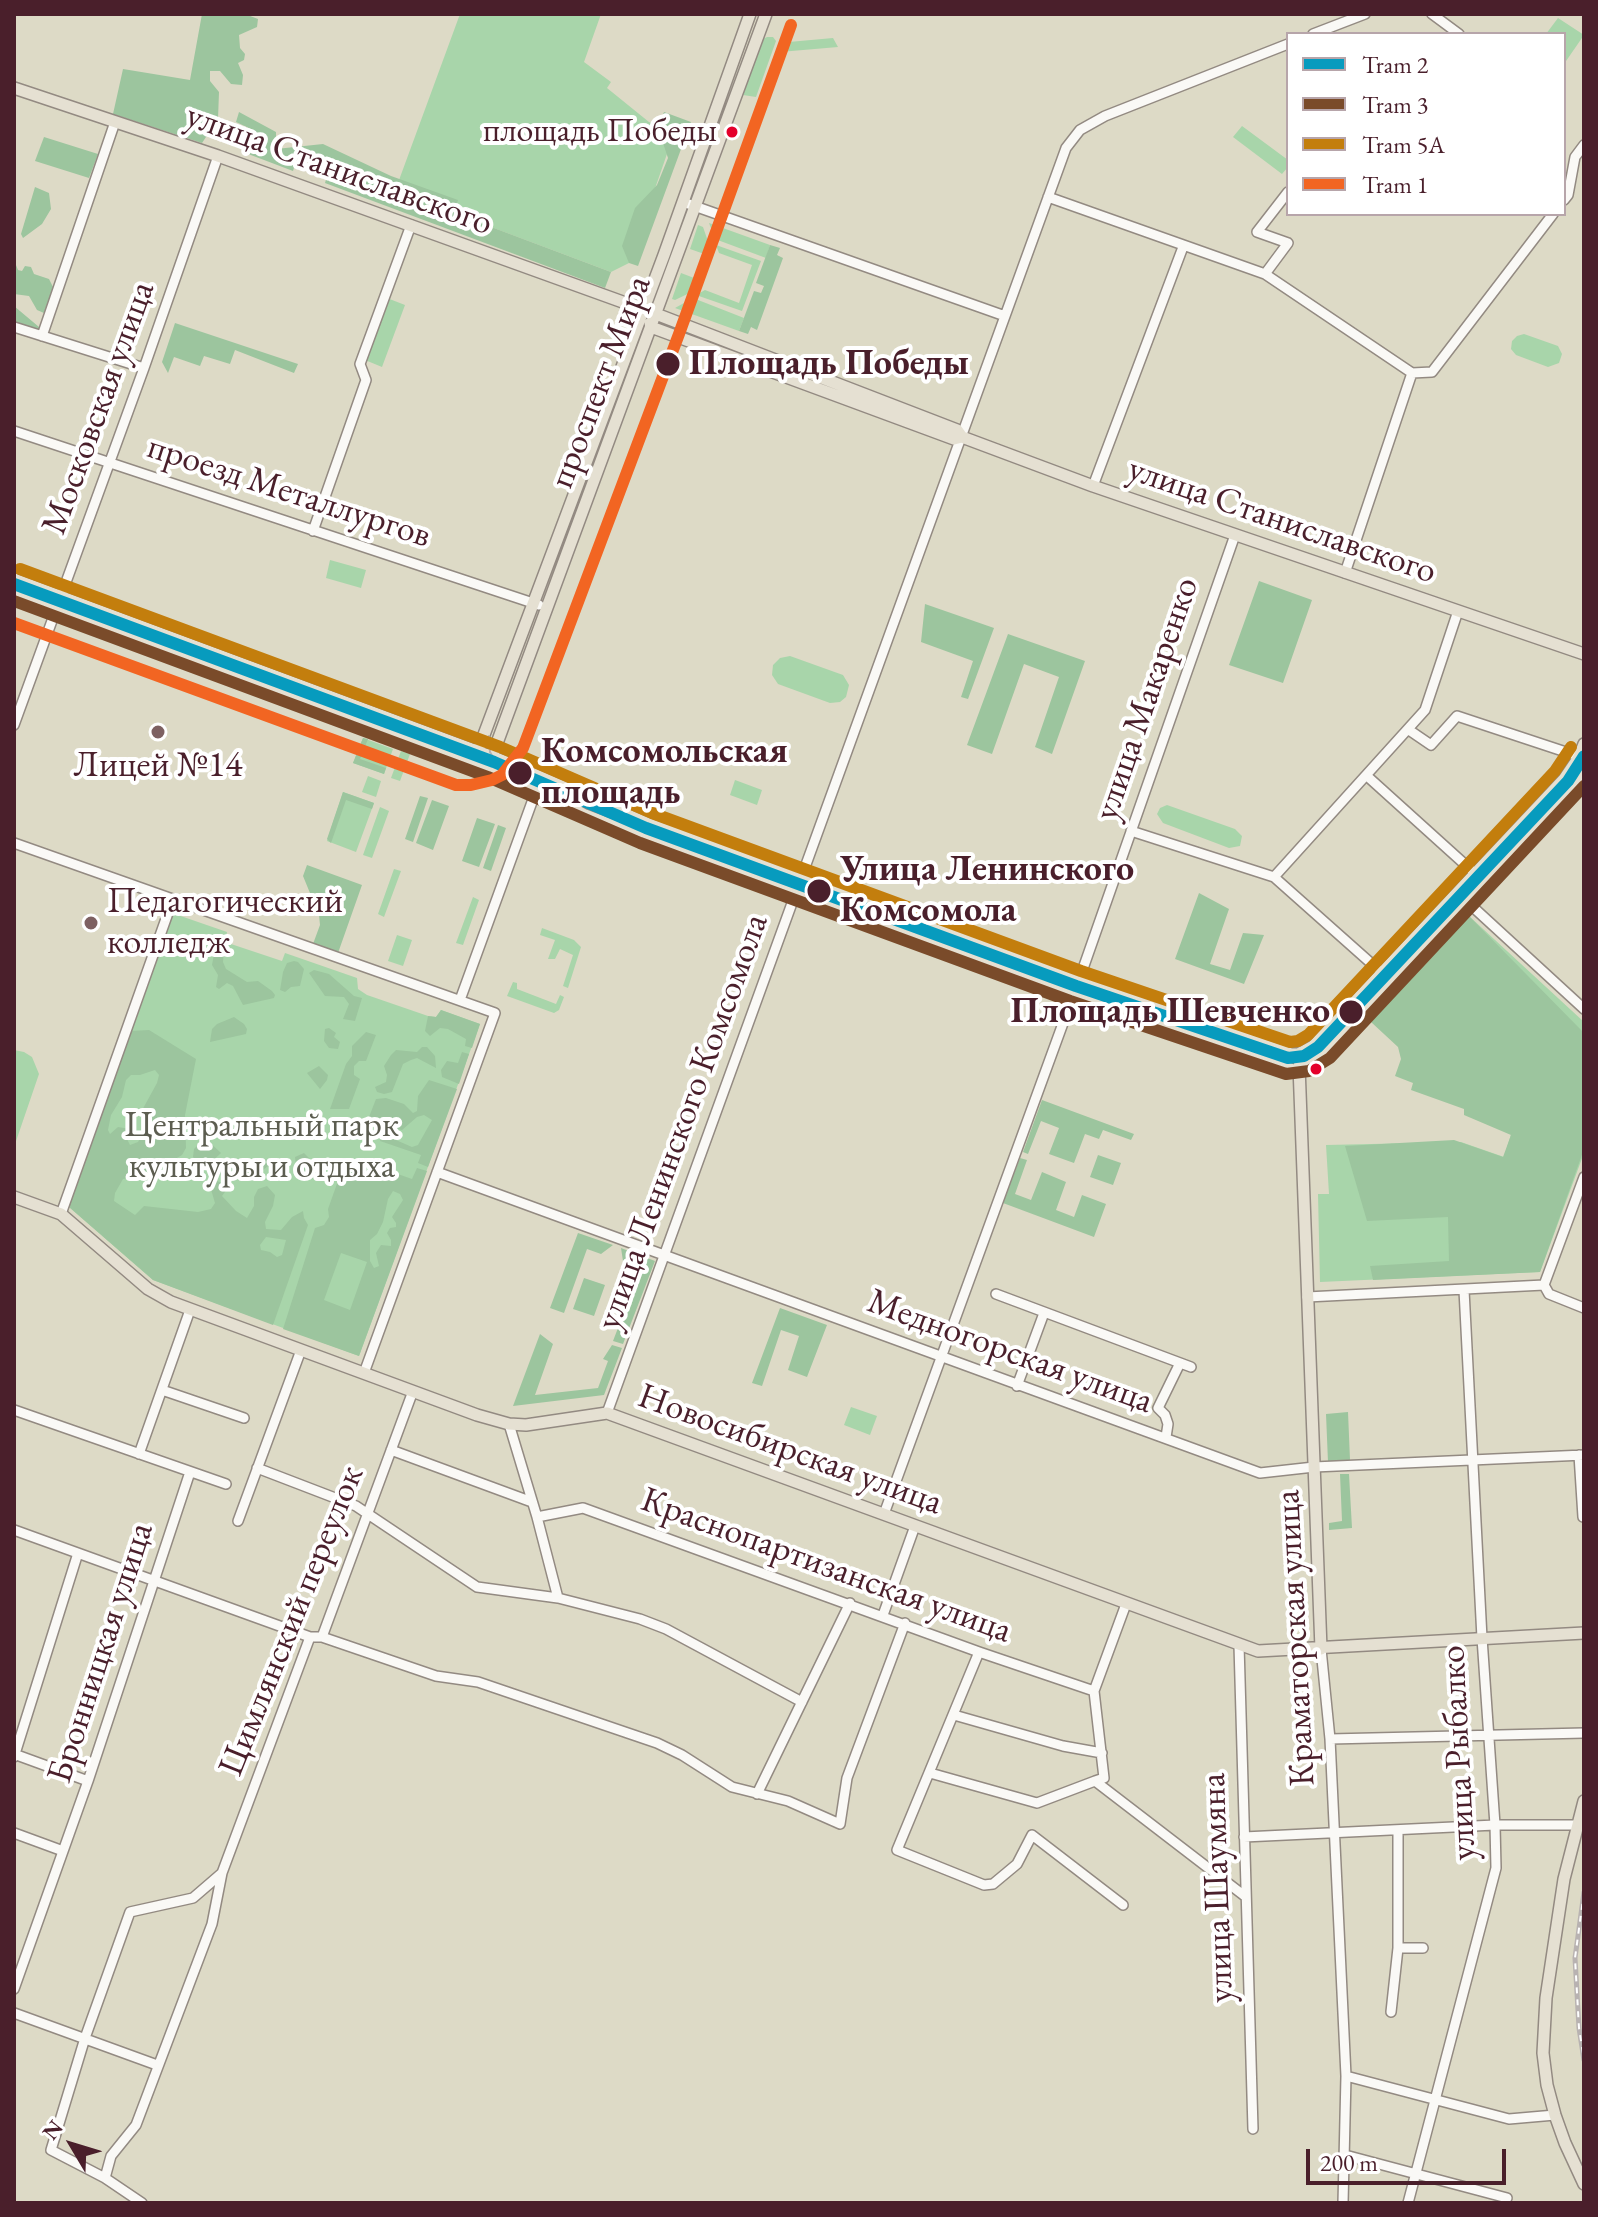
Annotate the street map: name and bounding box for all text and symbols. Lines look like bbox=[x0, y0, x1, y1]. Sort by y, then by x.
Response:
legend bbox=[1286, 32, 1566, 216]
text: Tram 2 bbox=[1362, 49, 1428, 80]
text: Tram 3 bbox=[1362, 89, 1428, 120]
street label: улица Станиславского bbox=[180, 94, 498, 246]
place label: площадь Победы bbox=[483, 112, 717, 152]
marker: площадь Победы bbox=[724, 124, 740, 140]
text: Tram 5А bbox=[1362, 129, 1445, 160]
text: Tram 1 bbox=[1362, 169, 1428, 200]
street label: проспект Мира bbox=[541, 270, 661, 494]
street label: Московская улица bbox=[33, 276, 165, 540]
place label: Площадь Победы bbox=[689, 342, 969, 386]
marker: Площадь Победы bbox=[654, 350, 682, 378]
street label: проезд Металлургов bbox=[142, 426, 436, 558]
street label: улица Станиславского bbox=[1122, 448, 1442, 594]
street label: улица Макаренко bbox=[1085, 572, 1209, 826]
marker: Лицей №14 bbox=[149, 723, 167, 741]
place label: Комсомольская площадь bbox=[541, 730, 788, 815]
place label: Лицей №14 bbox=[73, 744, 243, 788]
marker: Комсомольская площадь bbox=[506, 759, 534, 787]
place label: Улица Ленинского Комсомола bbox=[840, 848, 1134, 933]
marker: Улица Ленинского Комсомола bbox=[805, 877, 833, 905]
place label: Педагогический колледж bbox=[107, 880, 343, 965]
street label: улица Ленинского Комсомола bbox=[588, 908, 778, 1336]
marker: Педагогический колледж bbox=[82, 914, 100, 932]
place label: Площадь Шевченко bbox=[1011, 990, 1330, 1034]
marker: Площадь Шевченко bbox=[1337, 998, 1365, 1026]
unlabelled marker bbox=[1308, 1061, 1324, 1077]
park label: Центральный парк культуры и отдыха bbox=[125, 1104, 399, 1189]
street label: Медногорская улица bbox=[861, 1280, 1159, 1424]
street label: Новосибирская улица bbox=[632, 1375, 948, 1525]
street label: Цимлянский переулок bbox=[210, 1460, 374, 1782]
street label: Краснопартизанская улица bbox=[635, 1479, 1017, 1653]
street label: Краматорская улица bbox=[1267, 1489, 1325, 1787]
street label: Бронницкая улица bbox=[39, 1517, 163, 1789]
street label: улица Рыбалко bbox=[1432, 1644, 1486, 1862]
street label: улица Шаумяна bbox=[1192, 1772, 1244, 2004]
north arrow bbox=[32, 2105, 112, 2185]
text: N bbox=[36, 2114, 70, 2146]
scale bar bbox=[1310, 2133, 1510, 2183]
text: 200 m bbox=[1320, 2147, 1378, 2178]

